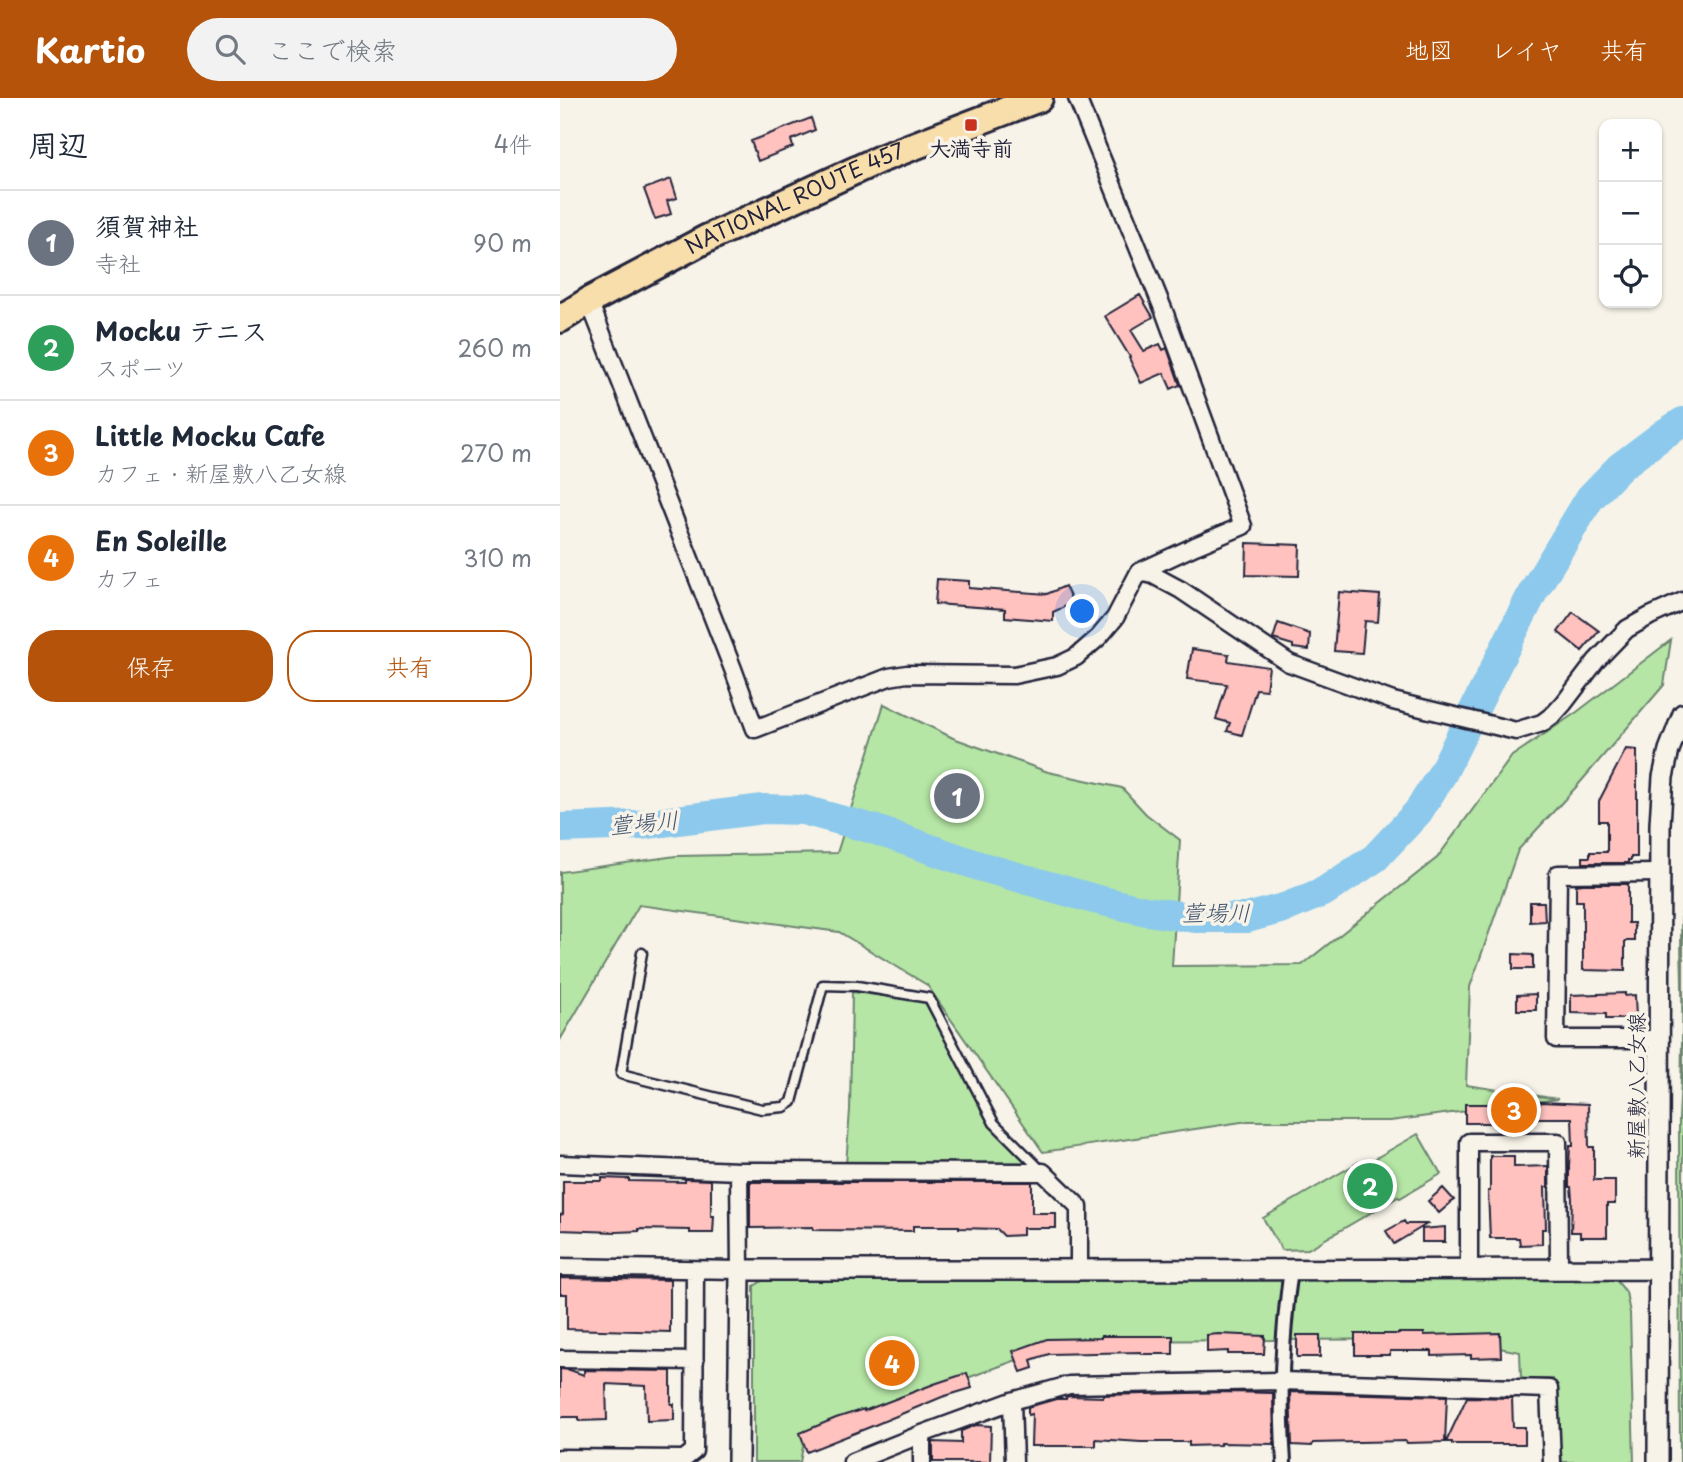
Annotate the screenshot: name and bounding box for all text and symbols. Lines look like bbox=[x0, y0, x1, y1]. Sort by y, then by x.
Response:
search box bbox=[187, 18, 677, 81]
text: Kartio bbox=[35, 24, 145, 74]
icon: search bbox=[211, 30, 249, 68]
text: ここで検索 bbox=[267, 30, 397, 69]
text: 地図 bbox=[1405, 31, 1453, 67]
text: レイヤ bbox=[1491, 31, 1562, 67]
text: 共有 bbox=[1600, 31, 1648, 67]
marker: 大満寺前 bbox=[963, 117, 979, 133]
map controls bbox=[1599, 119, 1662, 308]
button: + bbox=[1599, 119, 1662, 182]
text: 周辺 bbox=[28, 121, 88, 166]
text: 4件 bbox=[494, 126, 532, 161]
place label: 大満寺前 bbox=[929, 131, 1013, 163]
street label: NATIONAL ROUTE 457 bbox=[679, 133, 908, 261]
button: − bbox=[1599, 182, 1662, 245]
text: 須賀神社 bbox=[95, 206, 199, 245]
text: 1 bbox=[46, 225, 57, 260]
text: 90 m bbox=[473, 225, 532, 260]
text: 寺社 bbox=[95, 245, 141, 280]
button: locate bbox=[1599, 245, 1662, 308]
text: Mocku テニス bbox=[95, 311, 267, 350]
text: 2 bbox=[43, 330, 59, 365]
text: 260 m bbox=[457, 330, 532, 365]
text: スポーツ bbox=[95, 350, 187, 385]
text: Little Mocku Cafe bbox=[95, 416, 325, 455]
text: 3 bbox=[43, 435, 59, 470]
text: 270 m bbox=[460, 435, 532, 470]
text: カフェ · 新屋敷八乙女線 bbox=[95, 455, 347, 490]
text: En Soleille bbox=[95, 521, 227, 560]
text: 4 bbox=[43, 540, 59, 575]
text: 310 m bbox=[463, 540, 532, 575]
text: カフェ bbox=[95, 560, 164, 595]
your location bbox=[1065, 594, 1099, 628]
button: 保存 bbox=[28, 630, 273, 702]
button: 共有 bbox=[287, 630, 532, 702]
pin: 1 bbox=[934, 770, 980, 822]
water label: 萱場川 bbox=[608, 801, 680, 842]
water label: 萱場川 bbox=[1182, 894, 1251, 929]
street label: 新屋敷八乙女線 bbox=[1619, 1013, 1651, 1160]
pin: 3 bbox=[1491, 1084, 1537, 1136]
pin: 2 bbox=[1347, 1160, 1393, 1212]
pin: 4 bbox=[869, 1337, 915, 1389]

